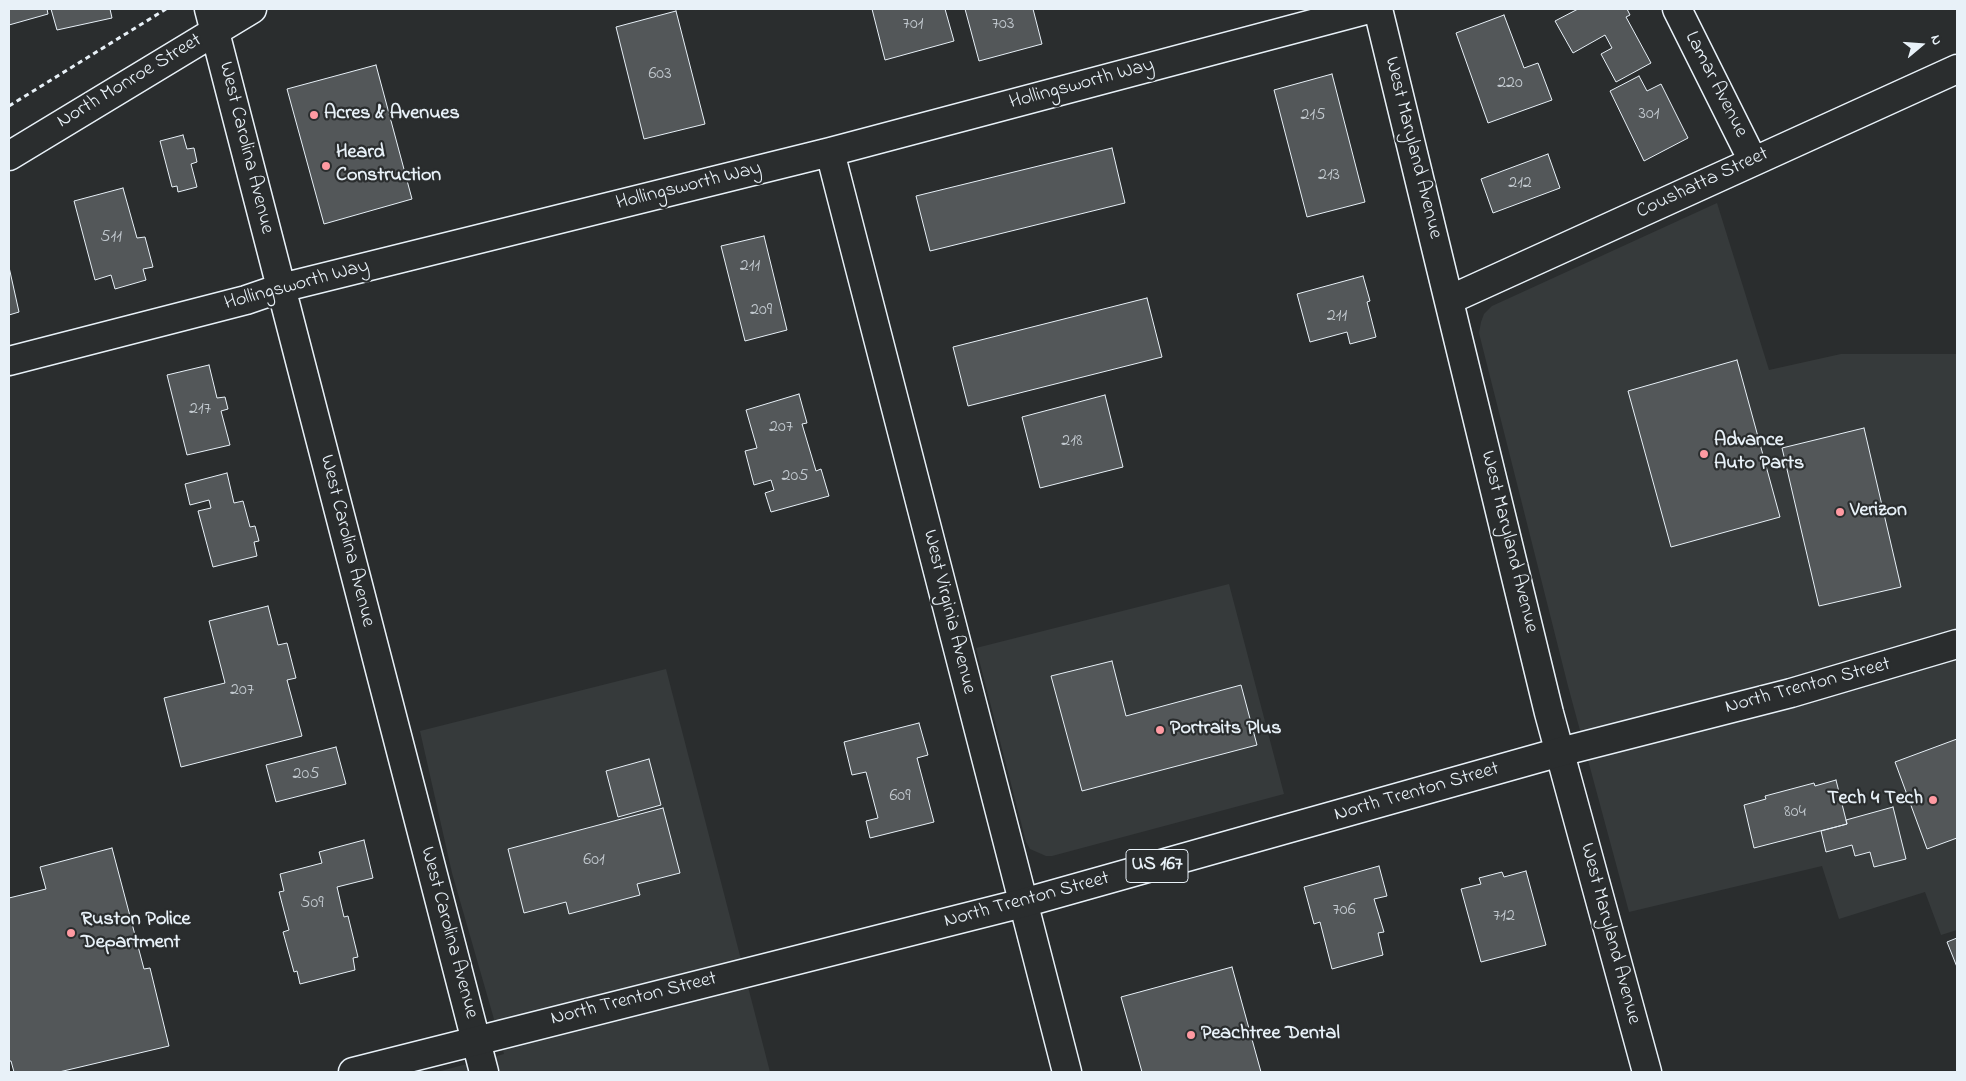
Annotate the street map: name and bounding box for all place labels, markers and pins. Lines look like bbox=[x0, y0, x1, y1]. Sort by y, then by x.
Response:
place label: Acres & Avenues bbox=[324, 103, 460, 127]
marker: Acres & Avenues bbox=[308, 109, 320, 121]
place label: Heard Construction bbox=[336, 142, 441, 189]
marker: Heard Construction bbox=[320, 160, 332, 172]
place label: Advance Auto Parts bbox=[1714, 430, 1804, 477]
marker: Advance Auto Parts bbox=[1698, 448, 1710, 460]
place label: Verizon bbox=[1850, 500, 1907, 524]
marker: Verizon bbox=[1834, 506, 1846, 518]
place label: Portraits Plus bbox=[1170, 718, 1281, 742]
marker: Portraits Plus bbox=[1154, 724, 1166, 736]
place label: Tech 4 Tech bbox=[1827, 788, 1923, 812]
marker: Tech 4 Tech bbox=[1927, 794, 1939, 806]
place label: Ruston Police Department bbox=[81, 909, 191, 956]
marker: Ruston Police Department bbox=[65, 927, 77, 939]
place label: Peachtree Dental bbox=[1201, 1023, 1340, 1047]
marker: Peachtree Dental bbox=[1185, 1029, 1197, 1041]

